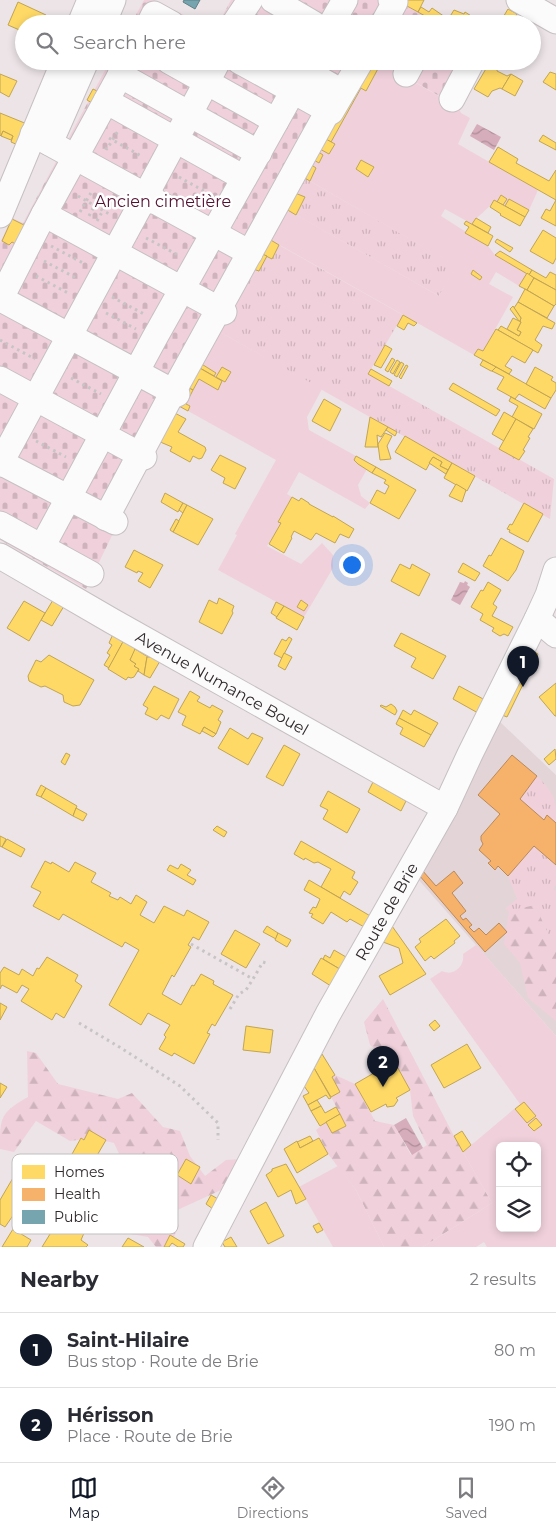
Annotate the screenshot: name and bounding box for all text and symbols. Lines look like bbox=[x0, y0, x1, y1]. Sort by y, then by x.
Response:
search box bbox=[15, 15, 541, 70]
icon: search bbox=[33, 29, 61, 57]
text: Search here bbox=[73, 31, 186, 54]
park label: Ancien cimetière bbox=[95, 192, 231, 211]
your location bbox=[339, 552, 365, 578]
street label: Avenue Numance Bouel bbox=[133, 627, 312, 739]
pin: 1 bbox=[507, 646, 539, 687]
street label: Route de Brie bbox=[351, 859, 422, 964]
pin: 2 bbox=[367, 1046, 399, 1087]
map controls bbox=[496, 1142, 541, 1232]
button: locate bbox=[496, 1142, 541, 1187]
legend bbox=[12, 1154, 178, 1234]
text: Homes bbox=[54, 1163, 104, 1181]
text: Health bbox=[54, 1185, 101, 1203]
button: layers bbox=[496, 1187, 541, 1232]
text: Public bbox=[54, 1208, 98, 1226]
text: Nearby bbox=[20, 1267, 99, 1292]
text: 2 results bbox=[470, 1270, 536, 1289]
text: Saint-Hilaire bbox=[67, 1329, 189, 1352]
text: 1 bbox=[33, 1341, 39, 1360]
text: 80 m bbox=[494, 1341, 536, 1360]
text: Bus stop · Route de Brie bbox=[67, 1352, 259, 1371]
text: Hérisson bbox=[67, 1404, 154, 1427]
text: 2 bbox=[31, 1416, 41, 1435]
text: 190 m bbox=[489, 1416, 536, 1435]
text: Place · Route de Brie bbox=[67, 1427, 233, 1446]
tab: Map bbox=[69, 1474, 100, 1522]
tab: Directions bbox=[237, 1474, 308, 1522]
tab: Saved bbox=[445, 1474, 487, 1522]

